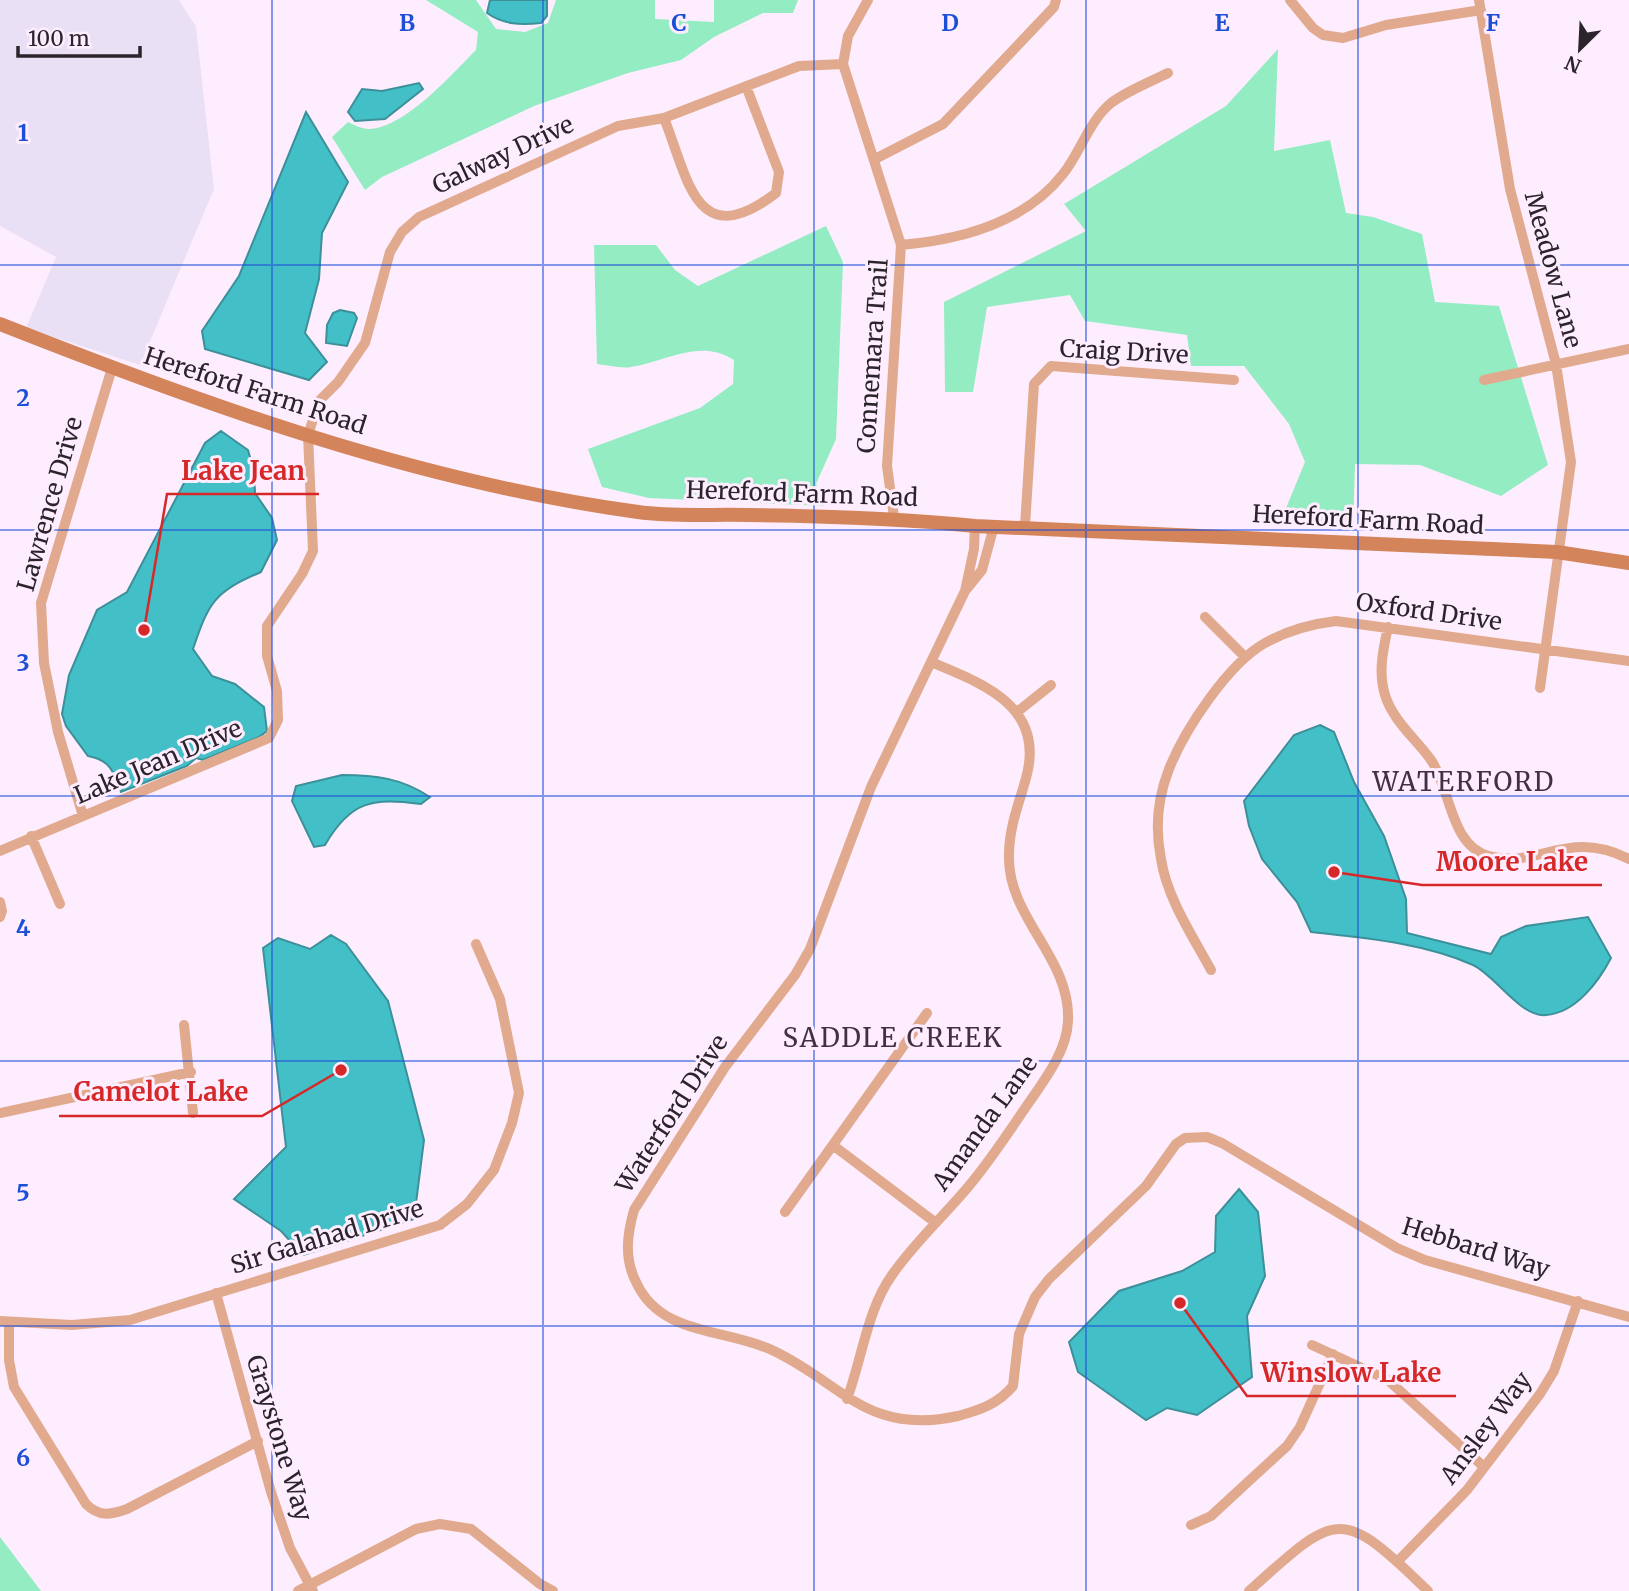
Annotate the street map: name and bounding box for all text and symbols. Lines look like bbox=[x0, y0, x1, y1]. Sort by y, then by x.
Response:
text: B bbox=[399, 8, 415, 37]
text: C bbox=[671, 8, 687, 37]
text: D bbox=[941, 8, 959, 37]
text: E bbox=[1214, 8, 1230, 37]
text: F bbox=[1486, 8, 1500, 37]
scale bar bbox=[18, 14, 140, 58]
north arrow bbox=[1545, 14, 1615, 84]
text: 100 m bbox=[28, 25, 90, 52]
text: N bbox=[1561, 51, 1585, 79]
street label: Galway Drive bbox=[427, 108, 578, 201]
text: 1 bbox=[18, 118, 29, 147]
street label: Meadow Lane bbox=[1518, 188, 1589, 351]
street label: Connemara Trail bbox=[850, 258, 895, 454]
street label: Craig Drive bbox=[1059, 333, 1189, 370]
street label: Hereford Farm Road bbox=[140, 340, 370, 441]
text: 2 bbox=[16, 383, 30, 412]
street label: Lawrence Drive bbox=[10, 413, 89, 595]
callout: Lake Jean bbox=[167, 447, 319, 494]
text: Lake Jean bbox=[181, 454, 305, 487]
street label: Hereford Farm Road bbox=[685, 474, 919, 513]
street label: Hereford Farm Road bbox=[1251, 498, 1485, 541]
street label: Oxford Drive bbox=[1354, 586, 1504, 637]
text: 3 bbox=[16, 648, 30, 677]
street label: Lake Jean Drive bbox=[69, 712, 246, 811]
district label: WATERFORD bbox=[1372, 765, 1555, 798]
callout: Moore Lake bbox=[1422, 838, 1602, 885]
text: Moore Lake bbox=[1436, 845, 1588, 878]
text: 4 bbox=[16, 913, 31, 942]
district label: SADDLE CREEK bbox=[782, 1021, 1004, 1054]
street label: Waterford Drive bbox=[608, 1029, 734, 1200]
street label: Amanda Lane bbox=[925, 1049, 1044, 1197]
callout: Camelot Lake bbox=[59, 1069, 262, 1116]
text: Camelot Lake bbox=[74, 1075, 248, 1108]
text: 5 bbox=[16, 1178, 30, 1207]
street label: Sir Galahad Drive bbox=[227, 1192, 427, 1281]
street label: Hebbard Way bbox=[1399, 1210, 1554, 1285]
callout: Winslow Lake bbox=[1247, 1349, 1456, 1396]
street label: Graystone Way bbox=[240, 1351, 319, 1525]
text: Winslow Lake bbox=[1260, 1356, 1441, 1389]
street label: Ansley Way bbox=[1432, 1365, 1538, 1491]
text: 6 bbox=[16, 1443, 30, 1472]

